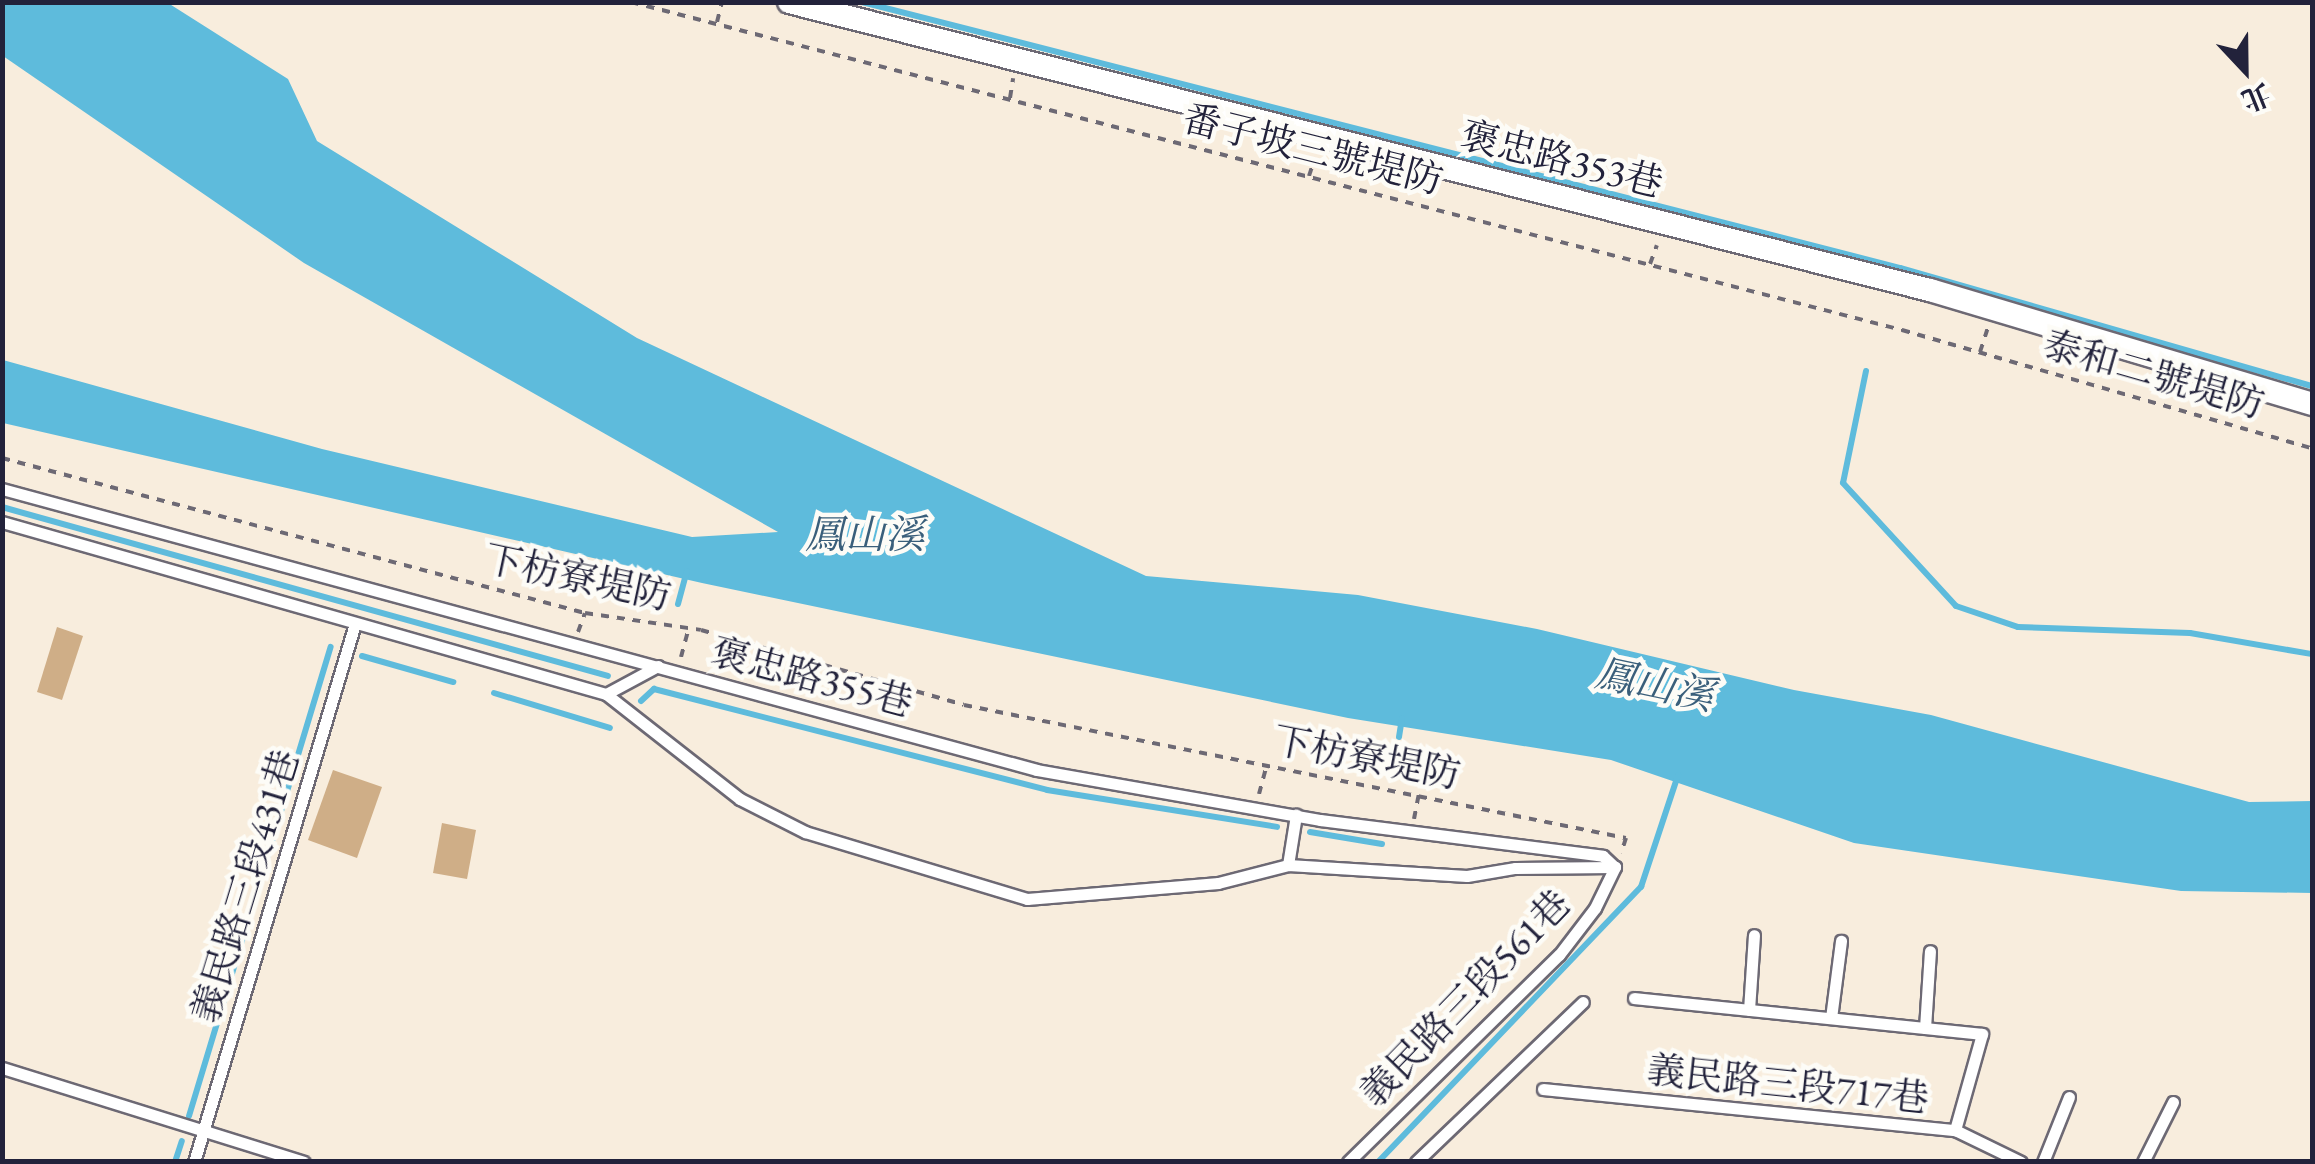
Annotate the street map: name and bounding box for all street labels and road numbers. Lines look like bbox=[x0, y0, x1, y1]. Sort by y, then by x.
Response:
street label: 番子坡三號堤防 bbox=[1178, 95, 1448, 203]
street label: 褒忠路353巷 bbox=[1456, 112, 1668, 206]
street label: 泰和二號堤防 bbox=[2038, 321, 2270, 427]
street label: 下枋寮堤防 bbox=[480, 535, 676, 619]
street label: 褒忠路355巷 bbox=[706, 628, 918, 726]
street label: 下枋寮堤防 bbox=[1269, 716, 1465, 798]
street label: 義民路三段431巷 bbox=[182, 744, 308, 1028]
street label: 義民路三段561巷 bbox=[1350, 880, 1580, 1116]
street label: 義民路三段717巷 bbox=[1645, 1047, 1931, 1121]

